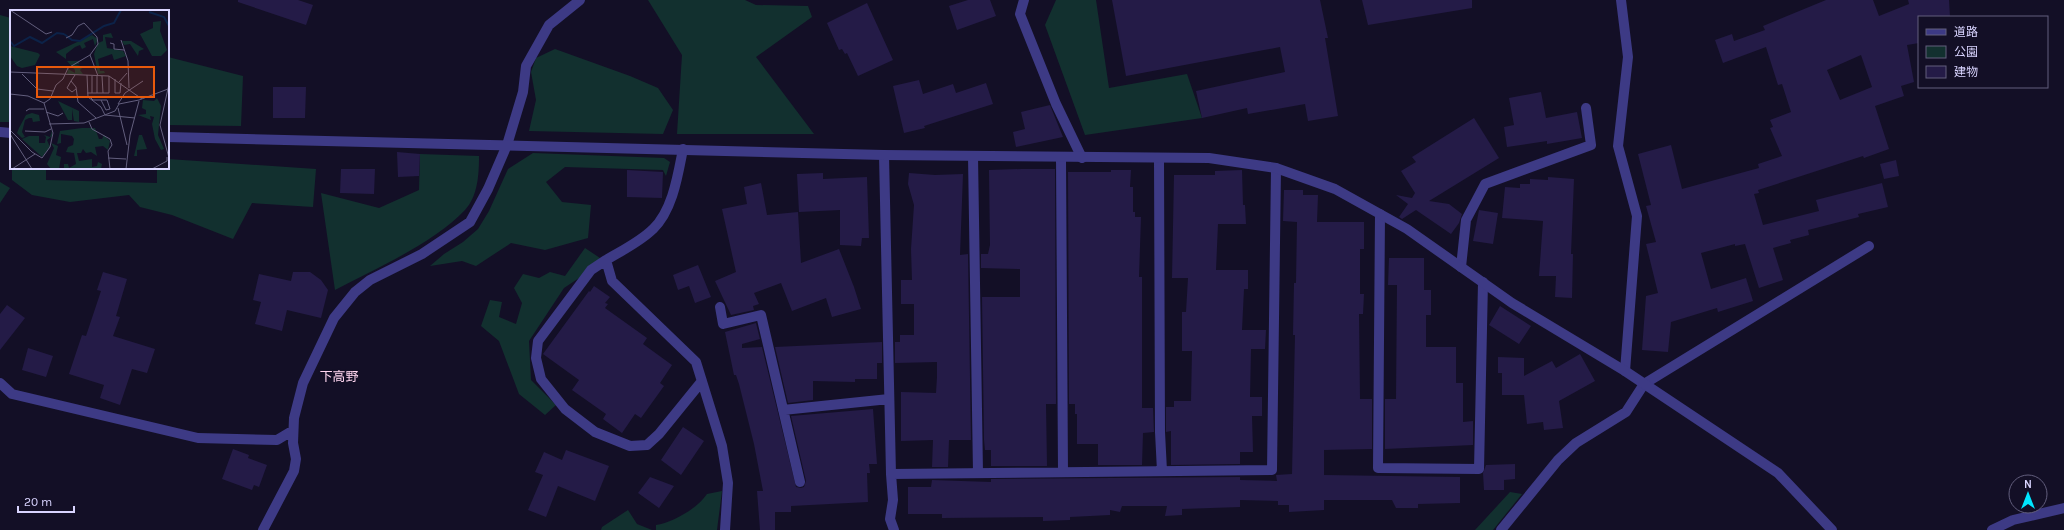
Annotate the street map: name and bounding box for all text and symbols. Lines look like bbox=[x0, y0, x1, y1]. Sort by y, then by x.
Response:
inset map bbox=[10, 10, 169, 169]
legend bbox=[1918, 16, 2048, 88]
text: 道路 bbox=[1954, 25, 1978, 39]
text: 公園 bbox=[1954, 45, 1978, 59]
text: 建物 bbox=[1954, 65, 1978, 79]
district label: 下高野 bbox=[319, 369, 359, 384]
north arrow bbox=[2008, 474, 2048, 514]
text: N bbox=[2024, 478, 2032, 491]
scale bar bbox=[18, 488, 74, 514]
text: 20 m bbox=[24, 495, 52, 509]

